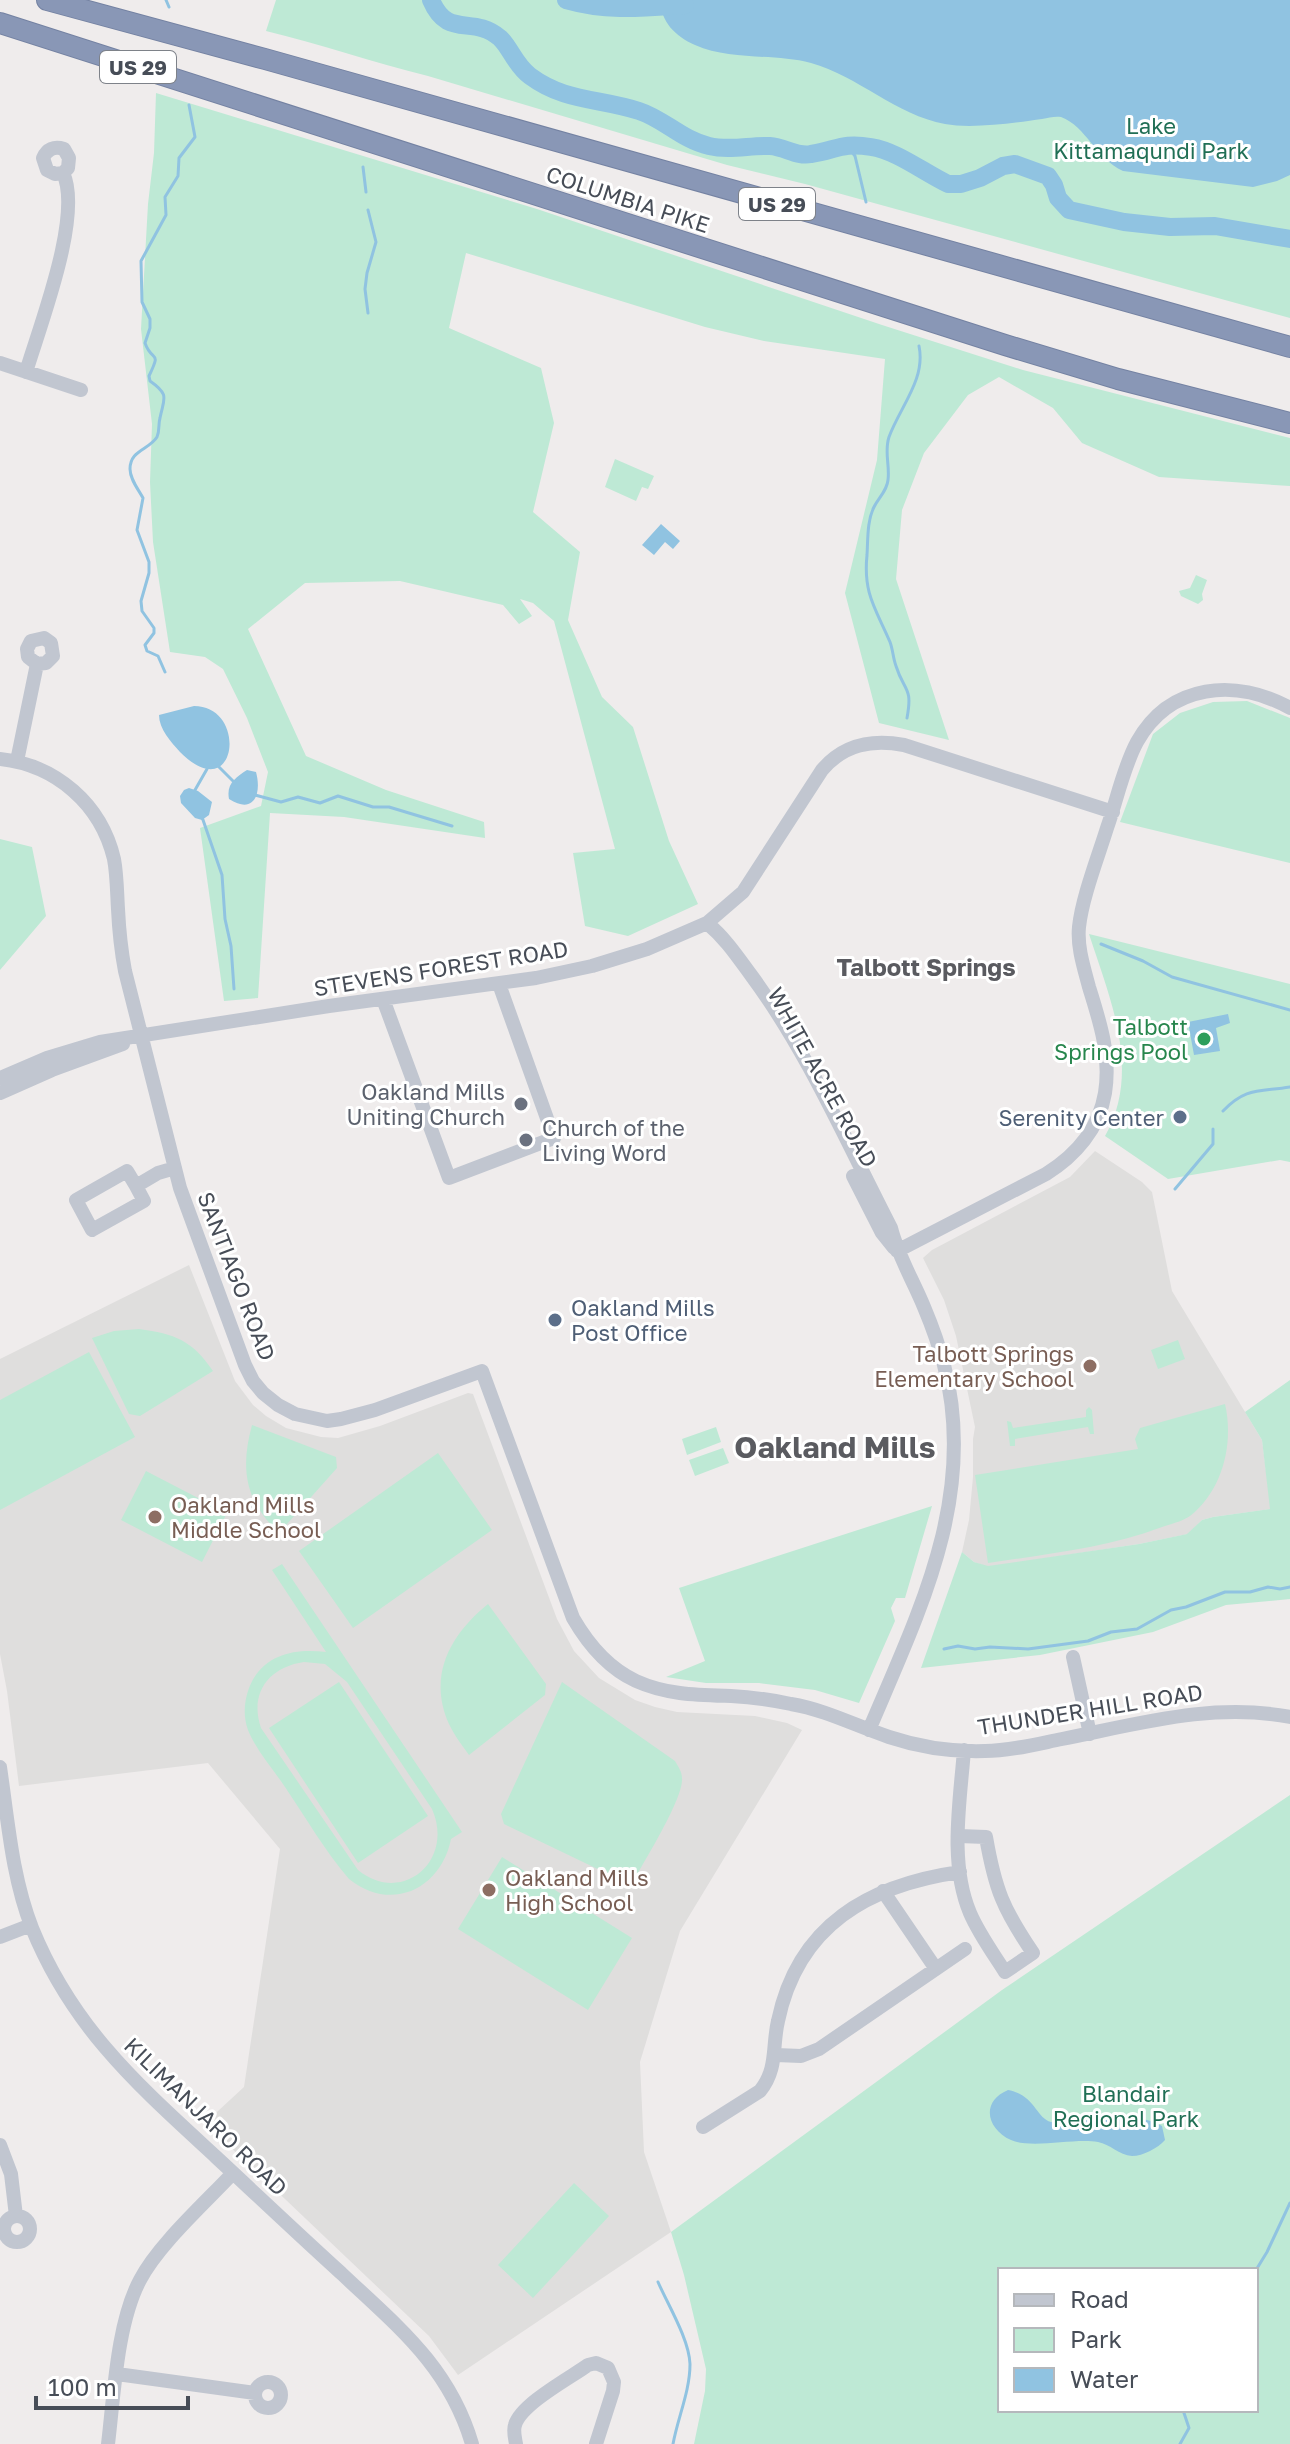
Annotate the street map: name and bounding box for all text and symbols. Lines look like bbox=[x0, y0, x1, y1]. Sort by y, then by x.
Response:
road number: US 29 bbox=[100, 51, 176, 83]
park label: Lake Kittamaqundi Park bbox=[1053, 112, 1249, 164]
street label: COLUMBIA PIKE bbox=[543, 160, 713, 238]
road number: US 29 bbox=[739, 188, 815, 220]
street label: STEVENS FOREST ROAD bbox=[312, 935, 570, 1001]
district label: Talbott Springs bbox=[836, 952, 1016, 981]
street label: WHITE ACRE ROAD bbox=[762, 982, 884, 1172]
place label: Talbott Springs Pool bbox=[1054, 1013, 1188, 1065]
marker: Talbott Springs Pool bbox=[1195, 1030, 1213, 1048]
place label: Oakland Mills Uniting Church bbox=[347, 1078, 505, 1130]
marker: Oakland Mills Uniting Church bbox=[512, 1095, 530, 1113]
place label: Serenity Center bbox=[998, 1104, 1164, 1131]
marker: Serenity Center bbox=[1171, 1108, 1189, 1126]
place label: Church of the Living Word bbox=[542, 1114, 685, 1166]
marker: Church of the Living Word bbox=[517, 1131, 535, 1149]
street label: SANTIAGO ROAD bbox=[192, 1188, 282, 1364]
place label: Oakland Mills Post Office bbox=[571, 1294, 715, 1346]
marker: Oakland Mills Post Office bbox=[546, 1311, 564, 1329]
place label: Talbott Springs Elementary School bbox=[874, 1340, 1074, 1392]
marker: Talbott Springs Elementary School bbox=[1081, 1357, 1099, 1375]
district label: Oakland Mills bbox=[734, 1429, 936, 1465]
place label: Oakland Mills Middle School bbox=[171, 1491, 321, 1543]
marker: Oakland Mills Middle School bbox=[146, 1508, 164, 1526]
street label: THUNDER HILL ROAD bbox=[976, 1678, 1204, 1740]
place label: Oakland Mills High School bbox=[505, 1864, 649, 1916]
marker: Oakland Mills High School bbox=[480, 1881, 498, 1899]
street label: KILIMANJARO ROAD bbox=[119, 2031, 293, 2201]
park label: Blandair Regional Park bbox=[1053, 2080, 1199, 2132]
legend bbox=[998, 2268, 1258, 2412]
text: Road bbox=[1070, 2284, 1129, 2313]
text: Park bbox=[1070, 2324, 1122, 2353]
scale bar bbox=[36, 2360, 188, 2410]
text: Water bbox=[1070, 2364, 1138, 2393]
text: 100 m bbox=[48, 2372, 117, 2401]

